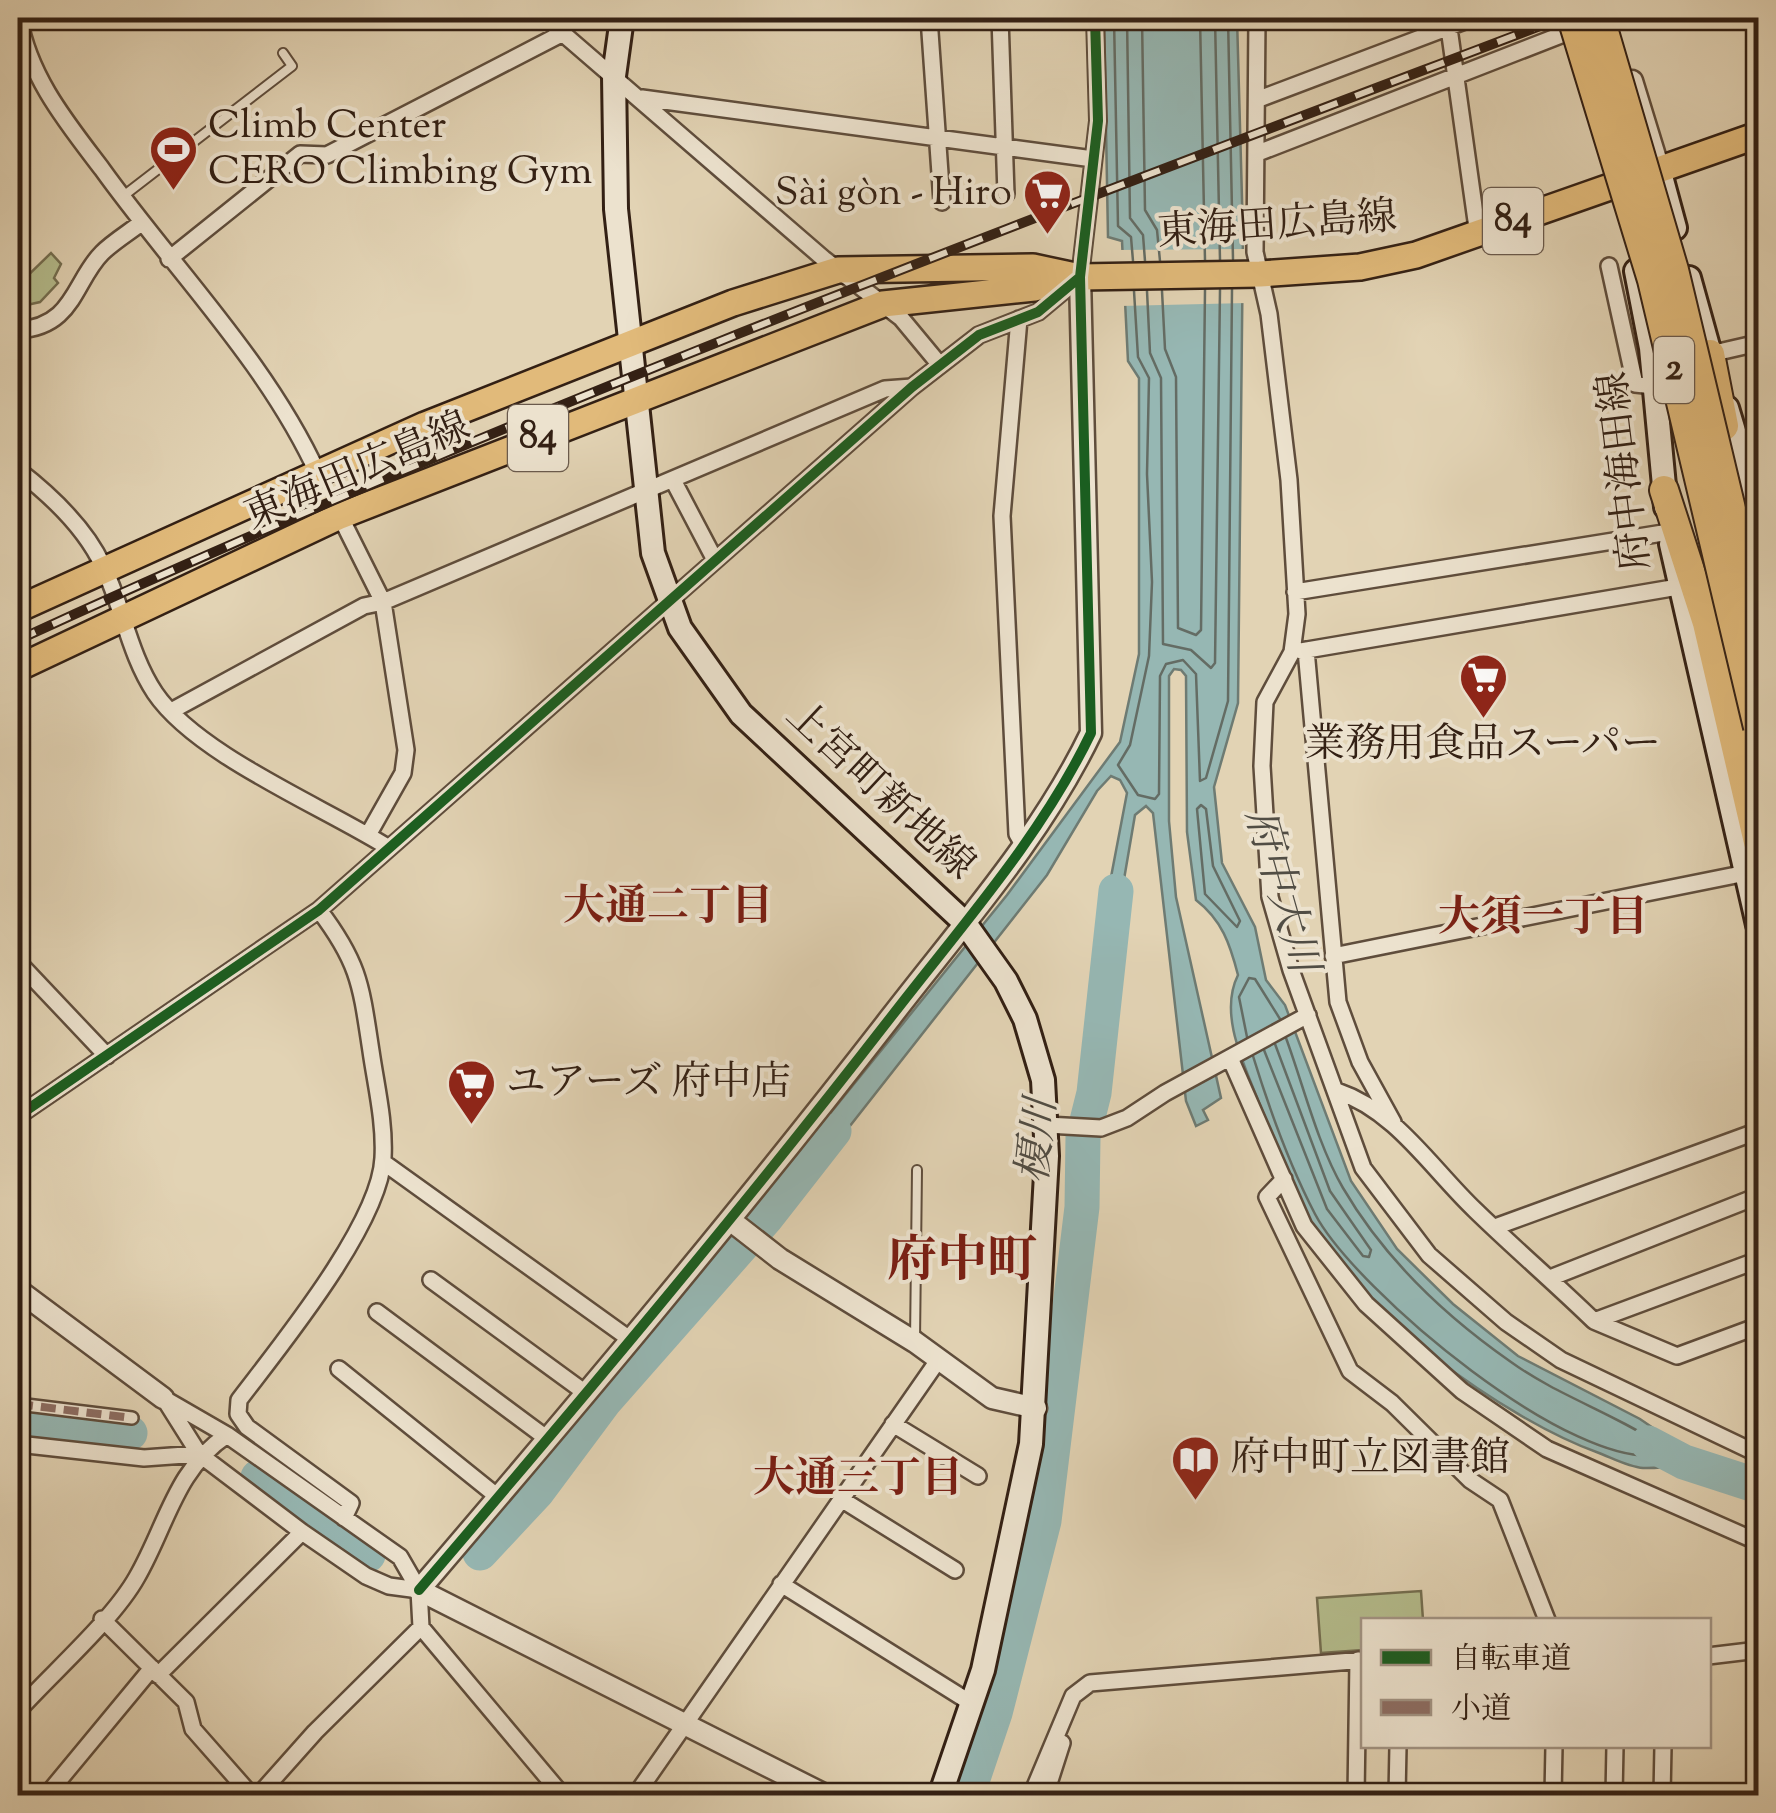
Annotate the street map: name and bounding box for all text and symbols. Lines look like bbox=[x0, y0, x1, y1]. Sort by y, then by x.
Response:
place label: Climb Center CERO Climbing Gym bbox=[208, 99, 592, 202]
sports icon: Climb Center CERO Climbing Gym bbox=[147, 124, 199, 192]
place label: Sài gòn - Hiro bbox=[775, 166, 1012, 223]
supermarket icon: Sài gòn - Hiro bbox=[1021, 168, 1073, 236]
road number: 84 bbox=[1483, 188, 1543, 254]
street label: 東海田広島線 bbox=[1155, 190, 1399, 264]
road number: 2 bbox=[1654, 337, 1694, 403]
street label: 府中海田線 bbox=[1587, 368, 1667, 574]
street label: 東海田広島線 bbox=[236, 400, 480, 546]
road number: 84 bbox=[508, 405, 568, 471]
supermarket icon: 業務用食品スーパー bbox=[1457, 652, 1509, 720]
street label: 上宮町新地線 bbox=[772, 689, 986, 895]
place label: 業務用食品スーパー bbox=[1305, 718, 1661, 775]
water label: 府中大川 bbox=[1227, 802, 1332, 984]
district label: 大通二丁目 bbox=[563, 879, 773, 939]
district label: 大須一丁目 bbox=[1438, 890, 1648, 950]
place label: ユアーズ 府中店 bbox=[506, 1056, 791, 1113]
supermarket icon: ユアーズ 府中店 bbox=[445, 1058, 497, 1126]
water label: 榎川 bbox=[1006, 1092, 1075, 1186]
district label: 府中町 bbox=[887, 1228, 1037, 1300]
place label: 府中町立図書館 bbox=[1230, 1432, 1510, 1489]
library icon: 府中町立図書館 bbox=[1169, 1434, 1221, 1502]
district label: 大通三丁目 bbox=[753, 1451, 963, 1511]
legend bbox=[1361, 1618, 1711, 1748]
text: 自転車道 bbox=[1451, 1639, 1571, 1682]
text: 小道 bbox=[1451, 1689, 1511, 1732]

